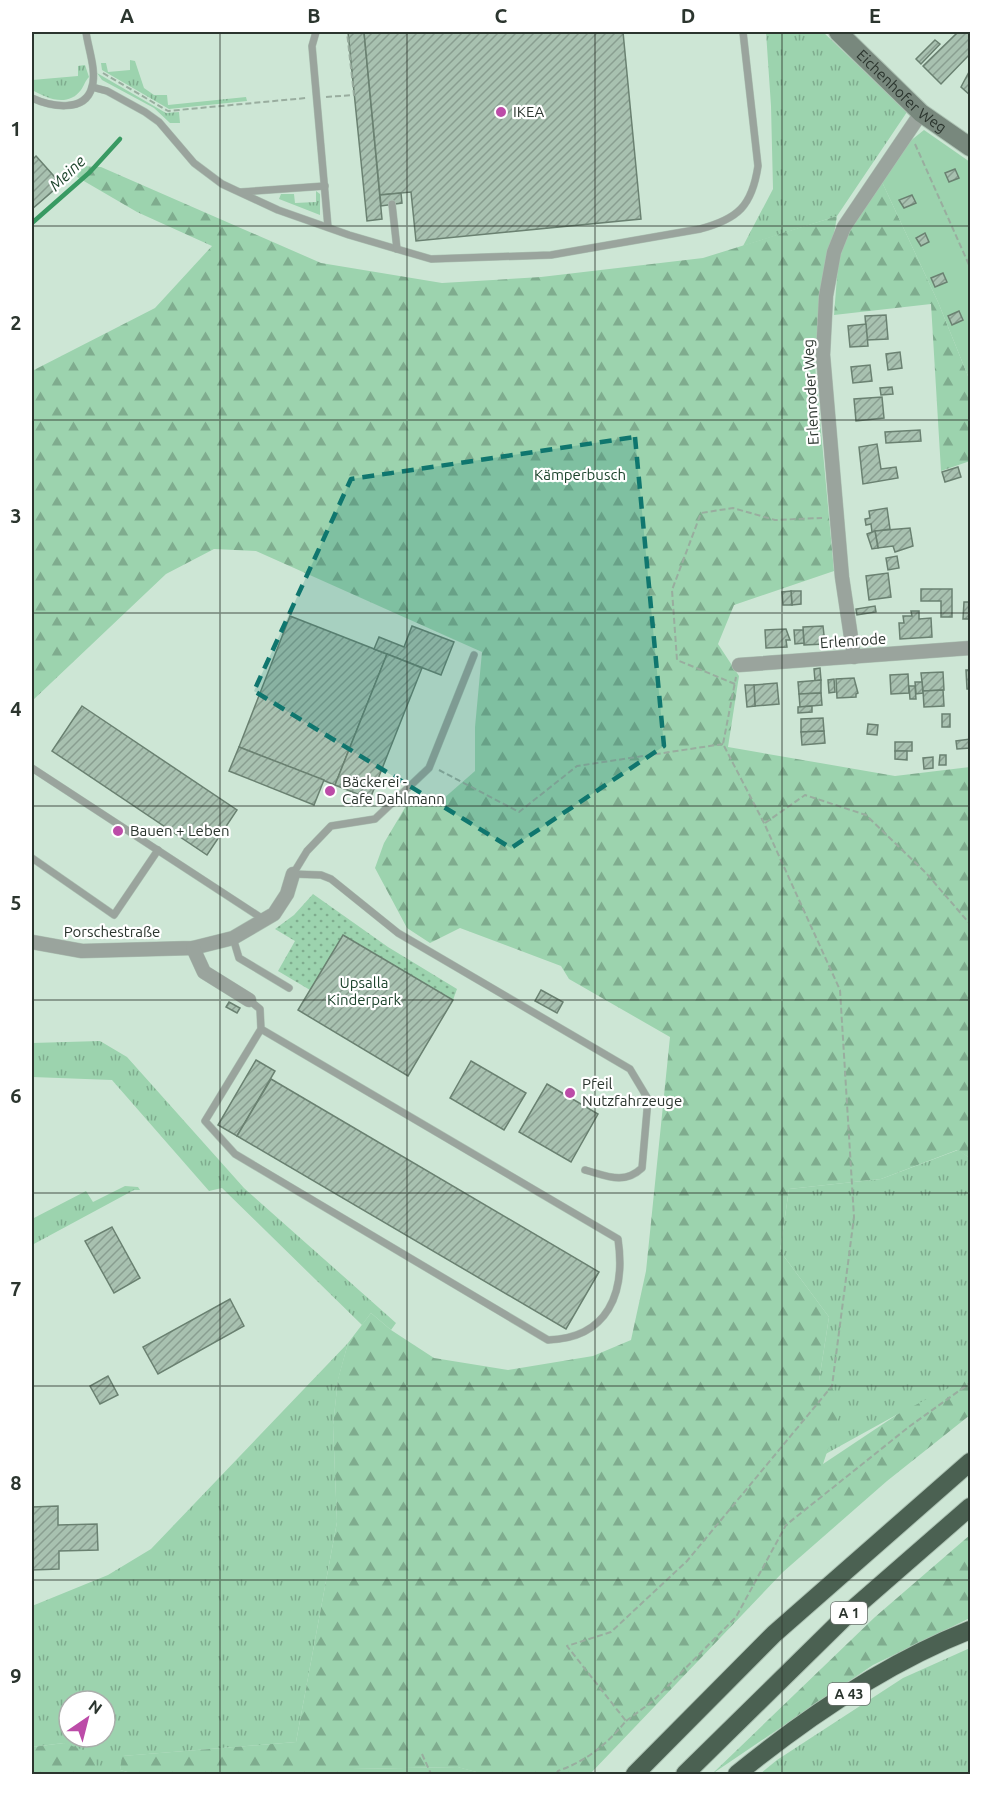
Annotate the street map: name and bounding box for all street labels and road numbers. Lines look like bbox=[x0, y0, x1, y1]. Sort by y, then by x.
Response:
street label: Eichenhofer Weg bbox=[853, 46, 950, 136]
street label: Erlenroder Weg bbox=[799, 339, 822, 445]
street label: Erlenrode bbox=[819, 630, 887, 651]
street label: Porschestraße bbox=[64, 923, 160, 940]
road number: A 1 bbox=[831, 1602, 867, 1624]
road number: A 43 bbox=[828, 1683, 870, 1705]

